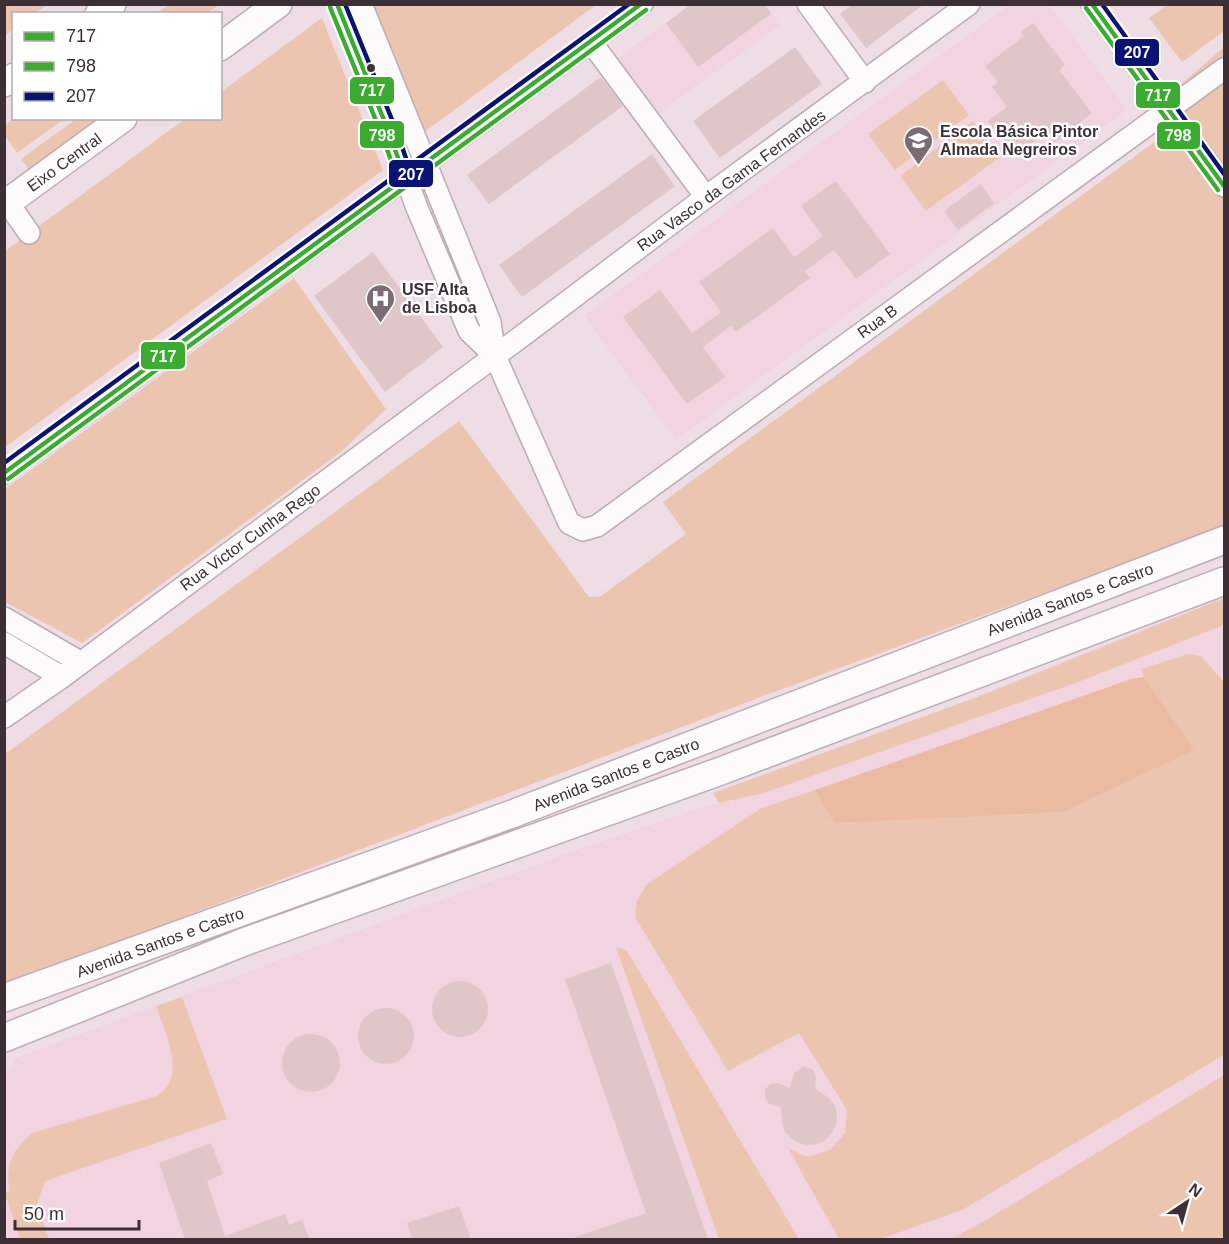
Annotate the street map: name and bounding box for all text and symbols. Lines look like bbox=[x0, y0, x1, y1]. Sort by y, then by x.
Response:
legend bbox=[12, 12, 222, 120]
text: 717 bbox=[66, 26, 96, 46]
line badge: 207 bbox=[1114, 38, 1160, 67]
text: 207 bbox=[1124, 44, 1150, 61]
text: 798 bbox=[66, 56, 96, 76]
unlabelled marker bbox=[365, 62, 377, 74]
line badge: 717 bbox=[349, 76, 395, 105]
line badge: 717 bbox=[1135, 81, 1181, 109]
text: 717 bbox=[359, 82, 385, 99]
text: 207 bbox=[66, 86, 96, 106]
text: 717 bbox=[1145, 87, 1171, 104]
street label: Rua Vasco da Gama Fernandes bbox=[634, 106, 829, 254]
line badge: 798 bbox=[359, 120, 405, 149]
line badge: 798 bbox=[1156, 121, 1201, 150]
place label: Escola Básica Pintor Almada Negreiros bbox=[940, 123, 1098, 158]
school or university icon: Escola Básica Pintor Almada Negreiros bbox=[903, 124, 935, 166]
text: 798 bbox=[369, 127, 395, 144]
text: 798 bbox=[1165, 127, 1191, 144]
street label: Eixo Central bbox=[24, 130, 105, 195]
line badge: 207 bbox=[388, 159, 434, 188]
text: 207 bbox=[398, 166, 424, 183]
place label: USF Alta de Lisboa bbox=[402, 281, 477, 316]
hospital icon: USF Alta de Lisboa bbox=[365, 282, 397, 324]
street label: Rua B bbox=[854, 301, 900, 341]
line badge: 717 bbox=[140, 341, 186, 370]
text: 717 bbox=[150, 348, 176, 365]
street label: Rua Victor Cunha Rego bbox=[177, 481, 324, 594]
street label: Avenida Santos e Castro bbox=[985, 560, 1156, 639]
street label: Avenida Santos e Castro bbox=[531, 735, 702, 814]
street label: Avenida Santos e Castro bbox=[74, 904, 246, 981]
north arrow bbox=[1157, 1172, 1217, 1232]
text: N bbox=[1186, 1180, 1205, 1201]
scale bar bbox=[15, 1193, 140, 1231]
text: 50 m bbox=[24, 1204, 64, 1224]

